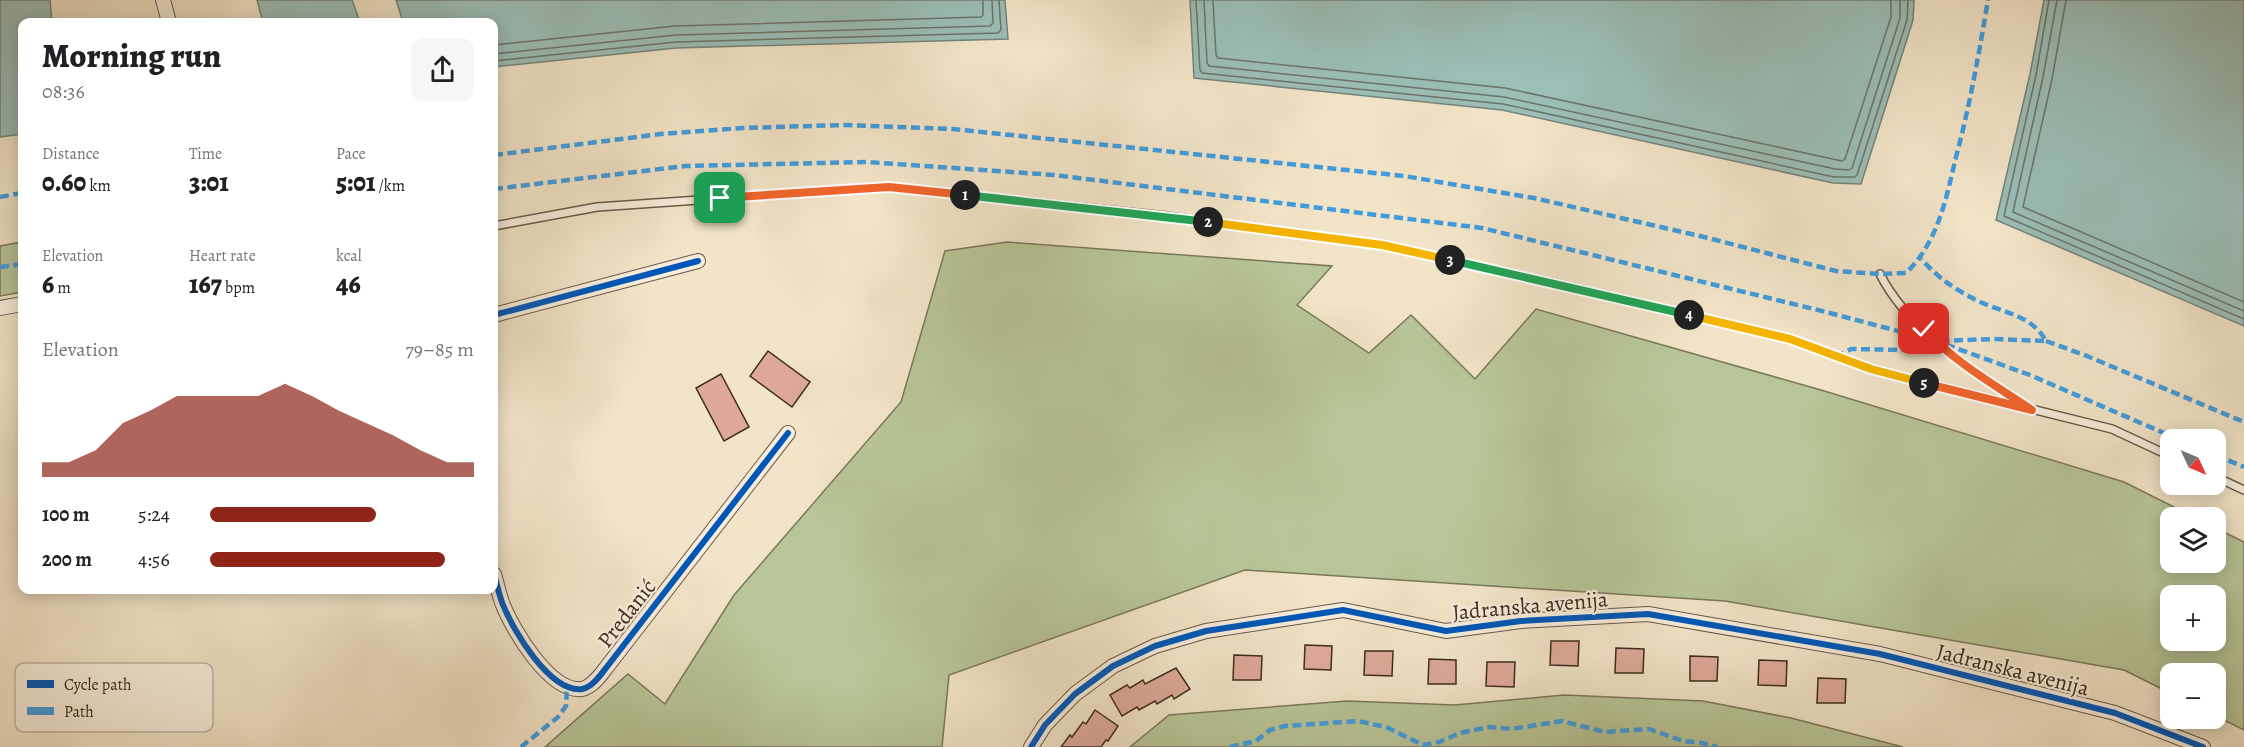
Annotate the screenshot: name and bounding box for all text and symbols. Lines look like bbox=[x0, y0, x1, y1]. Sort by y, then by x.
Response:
text: Morning run bbox=[42, 33, 221, 78]
button: share bbox=[411, 38, 474, 101]
text: 08:36 bbox=[42, 78, 85, 105]
text: Distance bbox=[42, 143, 99, 165]
text: Time bbox=[189, 143, 222, 165]
text: Pace bbox=[336, 143, 366, 165]
text: 0.60 bbox=[42, 165, 86, 200]
text: 3:01 bbox=[189, 165, 229, 200]
text: 5:01 bbox=[336, 165, 375, 200]
pin bbox=[694, 172, 745, 223]
text: km bbox=[86, 175, 111, 197]
text: /km bbox=[375, 175, 405, 197]
pin: 1 bbox=[950, 180, 980, 210]
icon: arrive bbox=[703, 181, 736, 214]
text: 1 bbox=[962, 184, 968, 206]
pin: 2 bbox=[1193, 207, 1223, 237]
text: 2 bbox=[1204, 211, 1212, 233]
text: Elevation bbox=[42, 245, 103, 267]
text: Heart rate bbox=[189, 245, 256, 267]
text: kcal bbox=[336, 245, 362, 267]
pin: 3 bbox=[1435, 245, 1465, 275]
text: 3 bbox=[1447, 249, 1453, 271]
text: 6 bbox=[42, 267, 54, 302]
text: 167 bbox=[189, 267, 222, 302]
text: 46 bbox=[336, 267, 361, 302]
text: m bbox=[54, 277, 71, 299]
text: bpm bbox=[222, 277, 255, 299]
pin: 4 bbox=[1674, 300, 1704, 330]
pin bbox=[1898, 303, 1949, 354]
text: 4 bbox=[1685, 304, 1693, 326]
icon: check bbox=[1907, 312, 1940, 345]
text: Elevation bbox=[42, 336, 119, 363]
text: 79–85 m bbox=[405, 336, 474, 363]
pin: 5 bbox=[1909, 368, 1939, 398]
text: 5 bbox=[1921, 372, 1927, 394]
north arrow bbox=[2160, 429, 2226, 495]
map controls bbox=[2160, 429, 2226, 729]
text: 100 m bbox=[42, 501, 90, 528]
text: 5:24 bbox=[138, 501, 170, 528]
button: layers bbox=[2160, 507, 2226, 573]
text: 200 m bbox=[42, 546, 92, 573]
text: 4:56 bbox=[138, 546, 170, 573]
street label: Predanić bbox=[590, 573, 663, 654]
street label: Jadranska avenija bbox=[1451, 584, 1610, 628]
button: + bbox=[2160, 585, 2226, 651]
street label: Jadranska avenija bbox=[1933, 637, 2093, 704]
legend bbox=[15, 663, 213, 732]
button: − bbox=[2160, 663, 2226, 729]
text: Cycle path bbox=[64, 674, 132, 696]
text: Path bbox=[64, 701, 94, 723]

